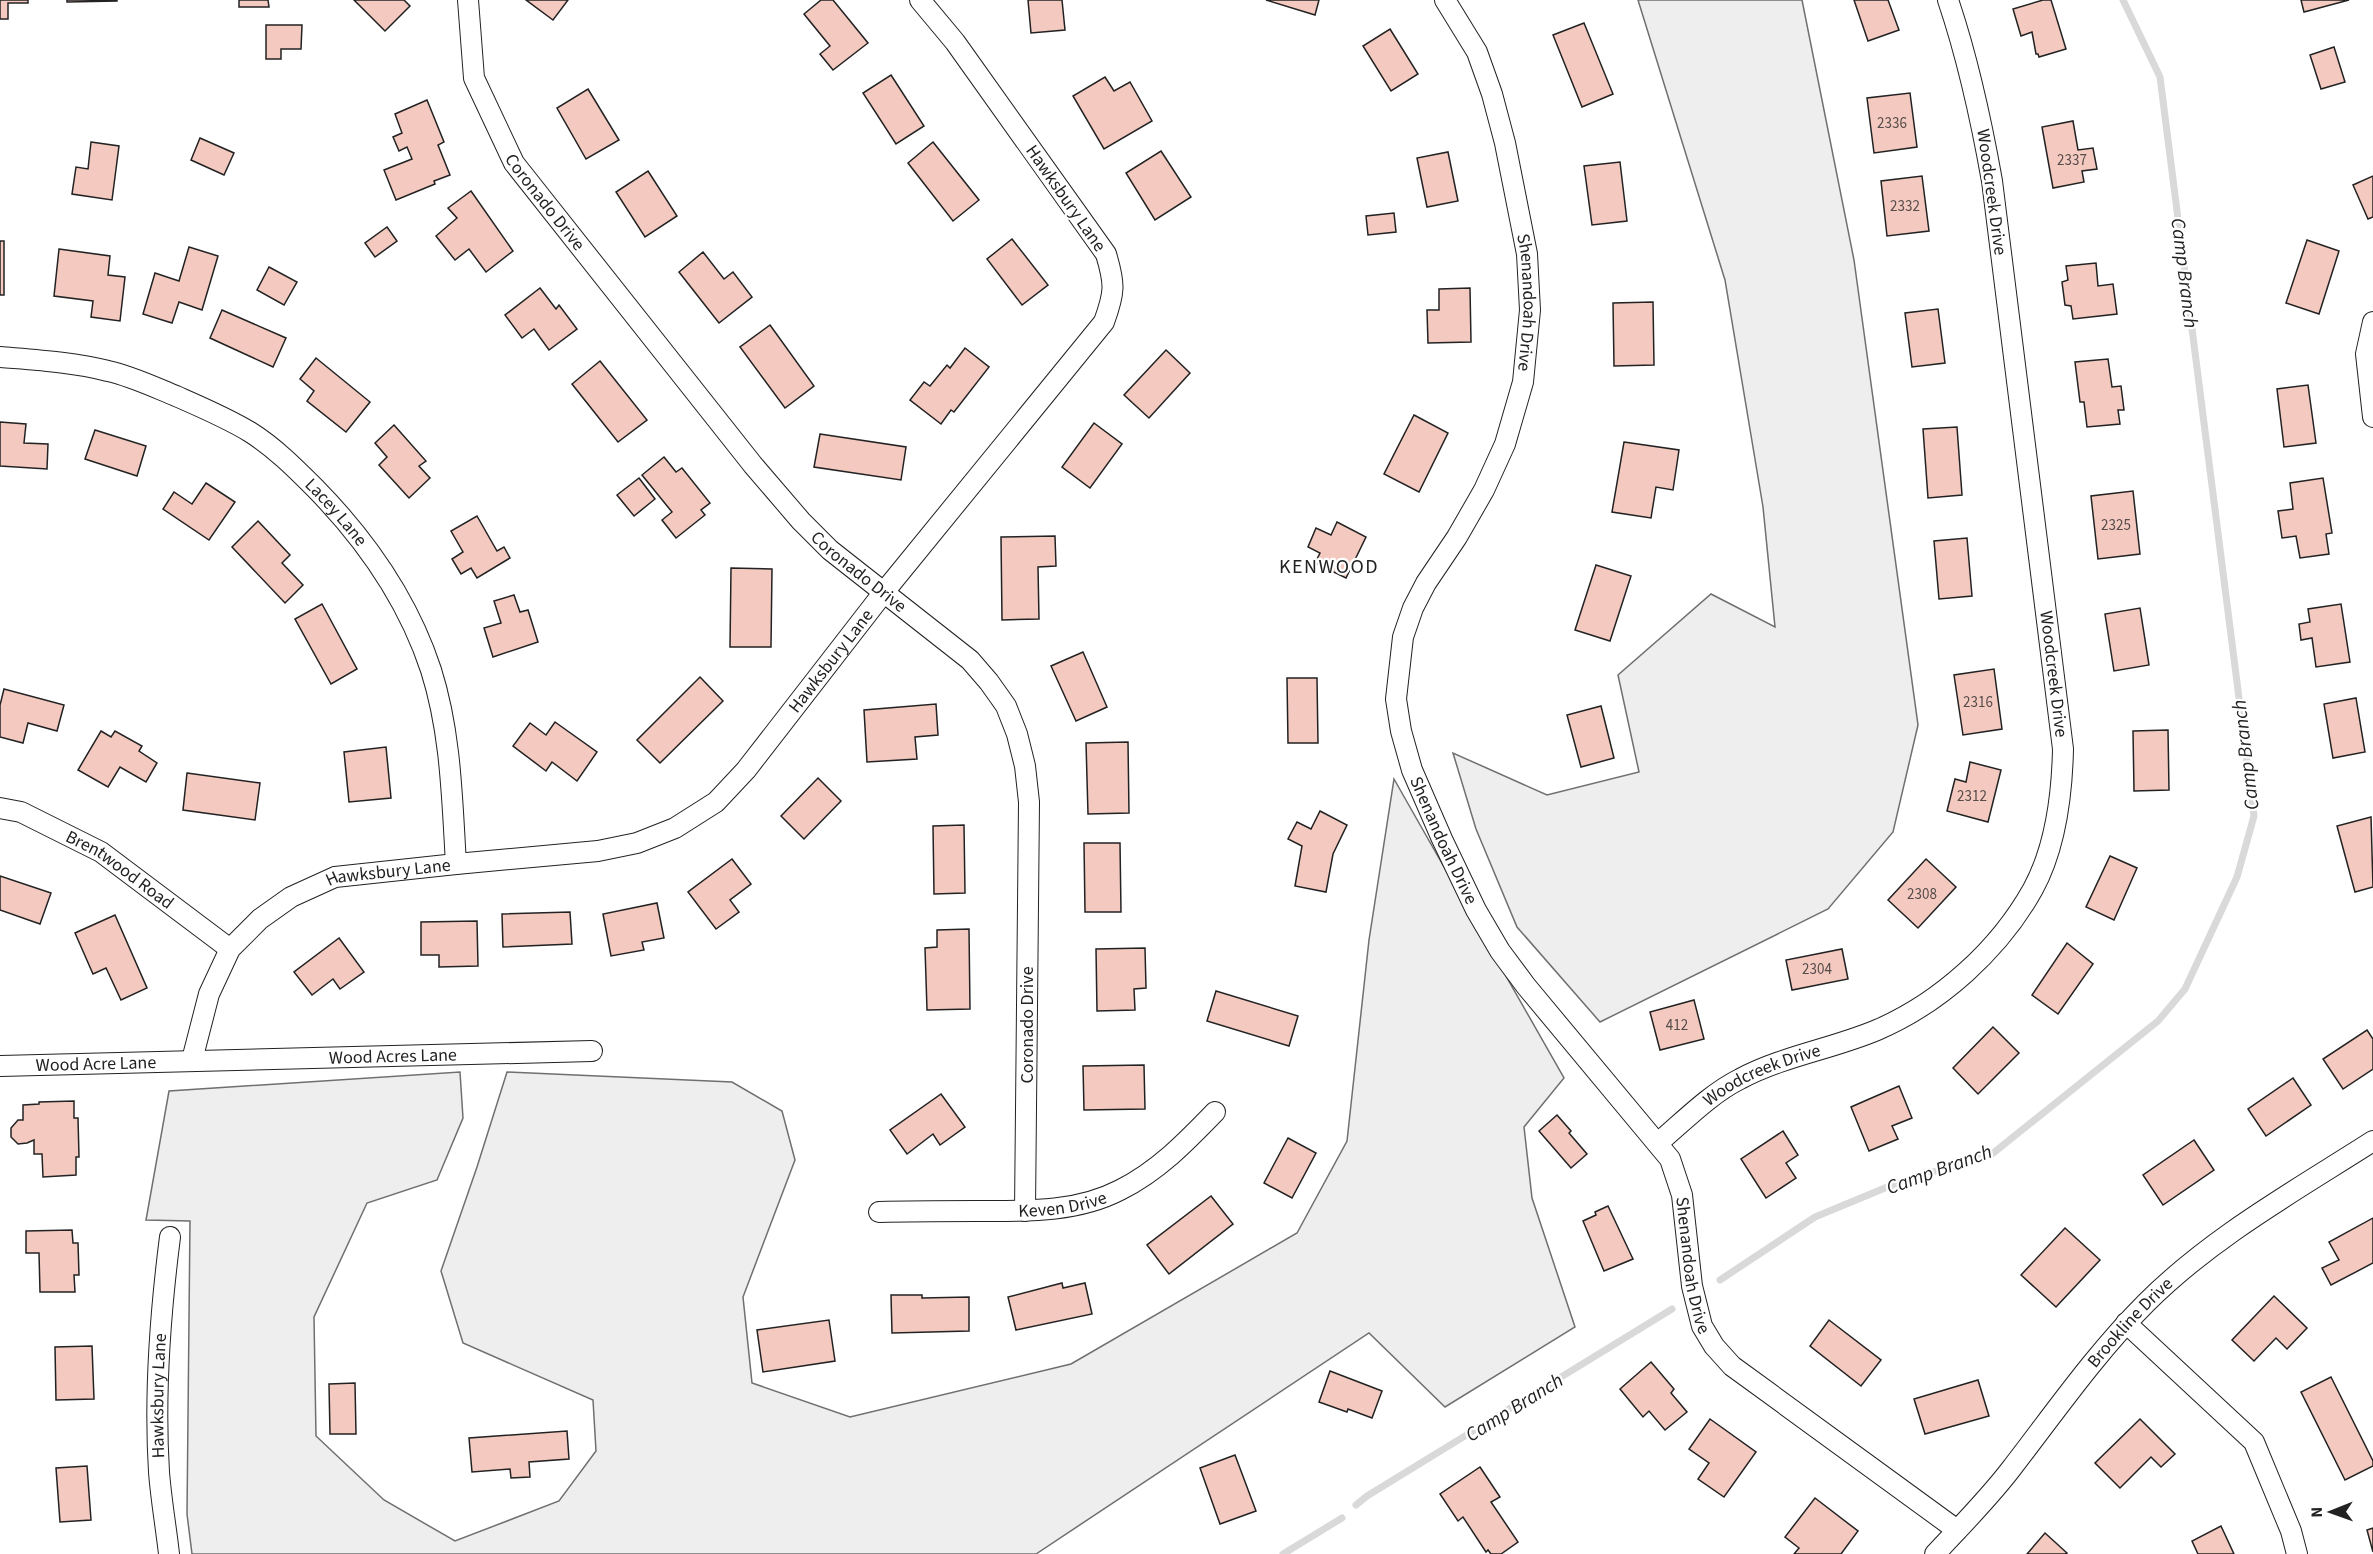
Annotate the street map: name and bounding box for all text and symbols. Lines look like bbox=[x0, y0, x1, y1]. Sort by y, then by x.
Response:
house number: 2336 bbox=[1877, 113, 1907, 134]
street label: Woodcreek Drive bbox=[1970, 127, 2013, 257]
street label: Hawksbury Lane bbox=[1019, 140, 1112, 257]
street label: Coronado Drive bbox=[498, 150, 591, 256]
house number: 2337 bbox=[2057, 150, 2087, 171]
house number: 2332 bbox=[1890, 196, 1920, 217]
water label: Camp Branch bbox=[2163, 216, 2205, 330]
street label: Shenandoah Drive bbox=[1510, 231, 1542, 372]
street label: Lacey Lane bbox=[299, 473, 373, 552]
house number: 2325 bbox=[2101, 515, 2131, 536]
street label: Coronado Drive bbox=[805, 525, 912, 619]
district label: KENWOOD bbox=[1279, 553, 1379, 581]
street label: Hawksbury Lane bbox=[783, 604, 879, 718]
street label: Woodcreek Drive bbox=[2033, 609, 2074, 739]
house number: 2316 bbox=[1963, 692, 1993, 713]
water label: Camp Branch bbox=[2225, 698, 2267, 812]
street label: Shenandoah Drive bbox=[1403, 773, 1484, 909]
house number: 2312 bbox=[1957, 786, 1987, 807]
street label: Brentwood Road bbox=[61, 824, 179, 915]
street label: Hawksbury Lane bbox=[322, 853, 452, 893]
house number: 2308 bbox=[1907, 884, 1937, 905]
house number: 2304 bbox=[1802, 959, 1832, 980]
street label: Coronado Drive bbox=[1015, 966, 1040, 1084]
house number: 412 bbox=[1666, 1015, 1688, 1036]
street label: Woodcreek Drive bbox=[1698, 1038, 1824, 1112]
street label: Wood Acres Lane bbox=[329, 1042, 457, 1071]
street label: Wood Acre Lane bbox=[35, 1050, 157, 1078]
water label: Camp Branch bbox=[1882, 1138, 1996, 1202]
street label: Keven Drive bbox=[1018, 1185, 1110, 1224]
street label: Shenandoah Drive bbox=[1669, 1196, 1716, 1339]
street label: Brookline Drive bbox=[2082, 1272, 2178, 1373]
street label: Hawksbury Lane bbox=[145, 1332, 173, 1459]
water label: Camp Branch bbox=[1460, 1367, 1569, 1449]
north arrow bbox=[2301, 1482, 2361, 1542]
text: N bbox=[2306, 1507, 2328, 1518]

